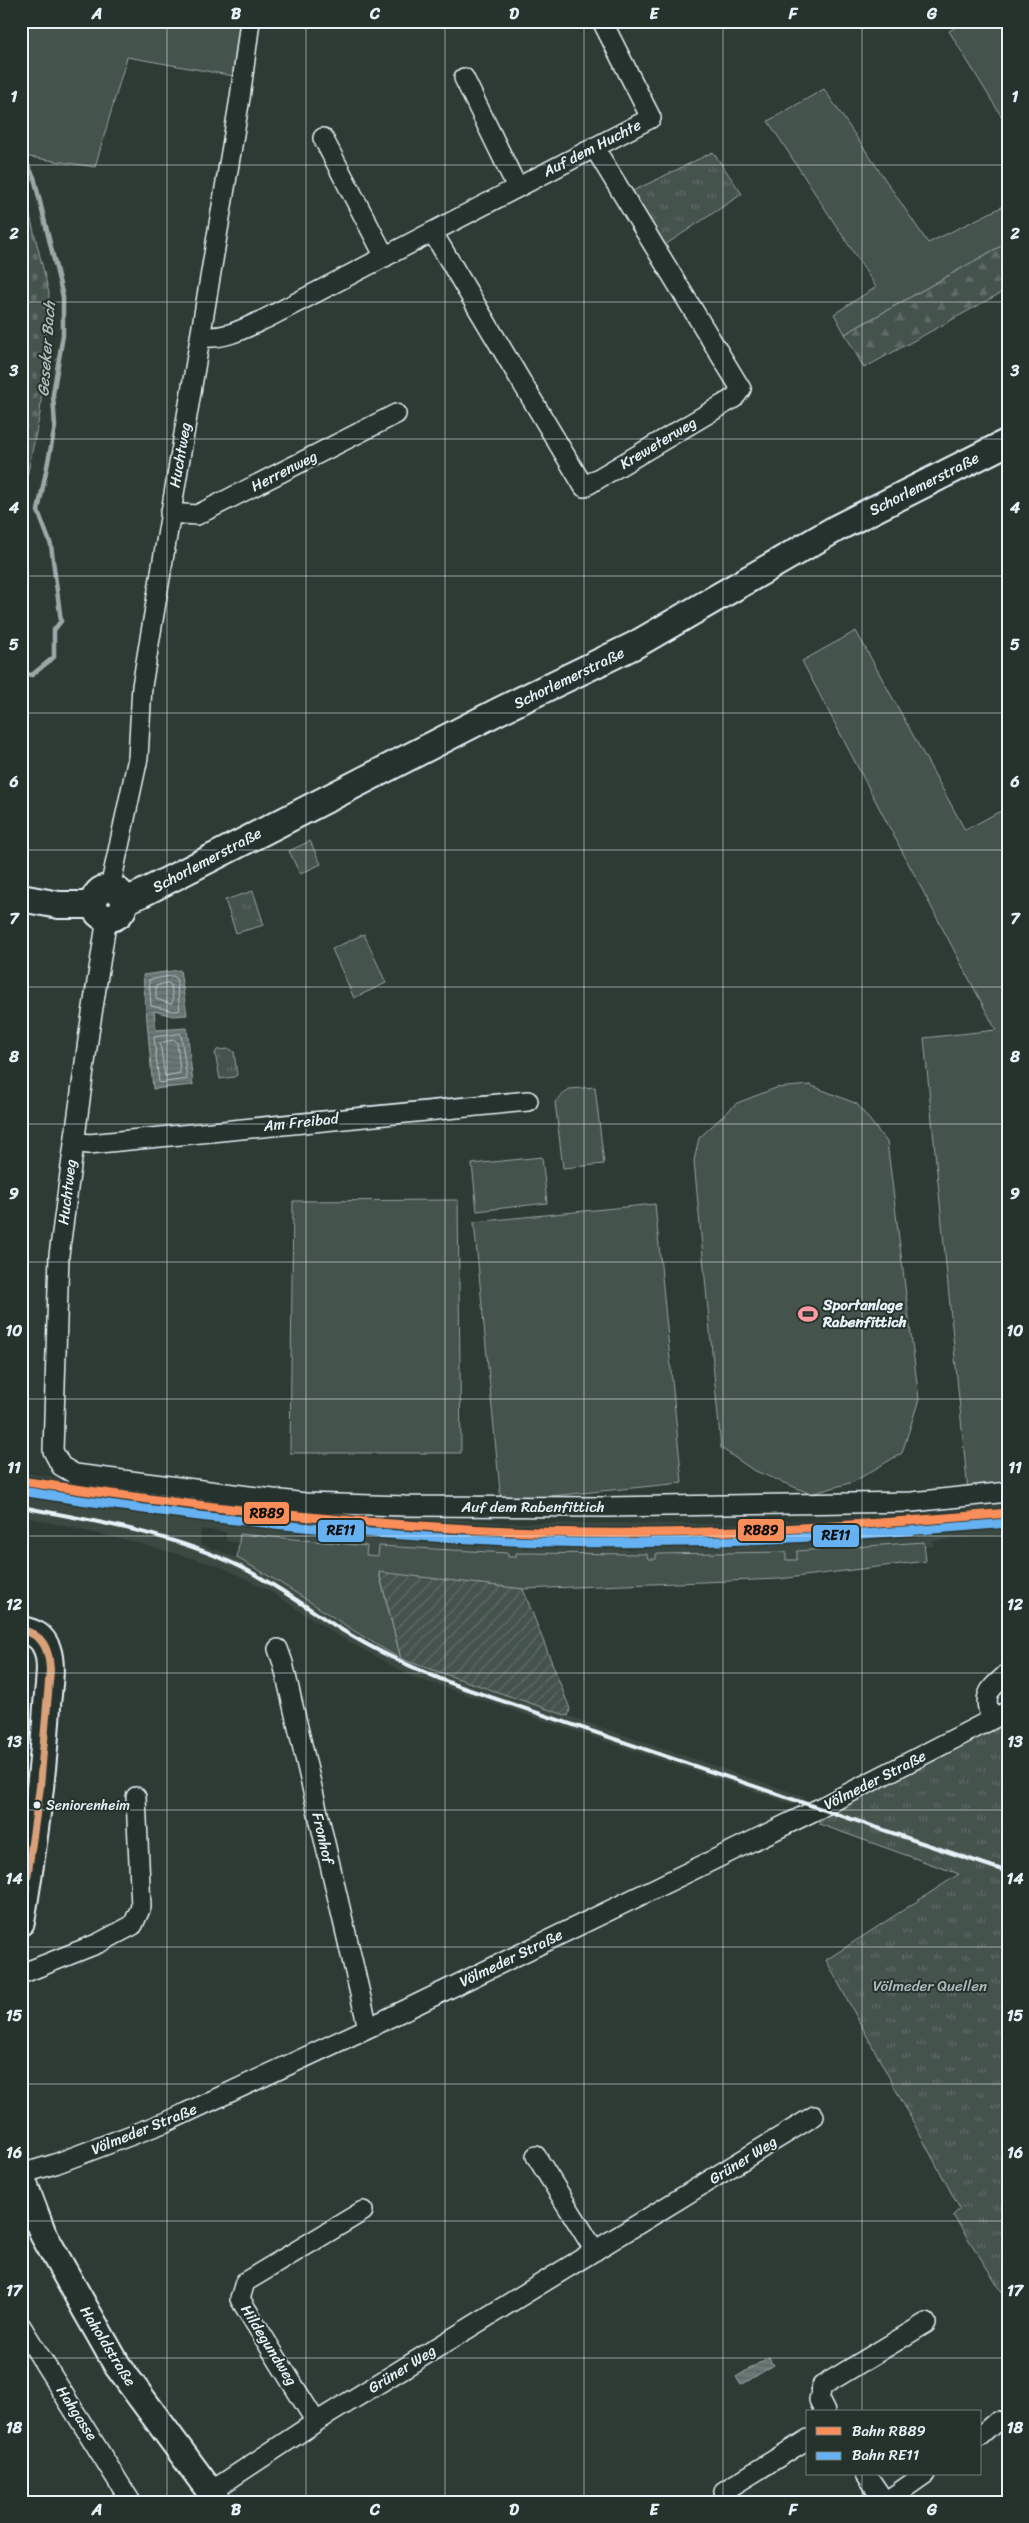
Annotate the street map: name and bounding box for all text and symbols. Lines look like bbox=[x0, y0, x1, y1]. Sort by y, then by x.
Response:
text: A bbox=[91, 0, 102, 28]
text: B bbox=[231, 0, 242, 28]
text: C bbox=[369, 0, 381, 28]
text: D bbox=[509, 0, 519, 28]
text: E bbox=[650, 0, 660, 28]
text: F bbox=[788, 0, 799, 28]
text: G bbox=[926, 0, 938, 28]
text: 1 bbox=[11, 82, 18, 111]
text: 1 bbox=[1012, 82, 1019, 111]
street label: Auf dem Huchte bbox=[537, 112, 646, 184]
text: 2 bbox=[8, 219, 19, 248]
text: 2 bbox=[1009, 219, 1020, 248]
water label: Geseker Bach bbox=[28, 299, 64, 397]
text: 3 bbox=[9, 356, 19, 385]
text: 3 bbox=[1010, 356, 1020, 385]
street label: Kreweterweg bbox=[614, 410, 702, 476]
street label: Huchtweg bbox=[161, 420, 199, 490]
street label: Herrenweg bbox=[246, 443, 322, 499]
street label: Schorlemerstraße bbox=[864, 445, 984, 523]
text: 4 bbox=[8, 493, 19, 522]
text: 4 bbox=[1009, 493, 1020, 522]
text: 5 bbox=[9, 630, 19, 659]
text: 5 bbox=[1010, 630, 1020, 659]
street label: Schorlemerstraße bbox=[509, 640, 629, 716]
text: 6 bbox=[8, 767, 19, 796]
text: 6 bbox=[1009, 767, 1020, 796]
street label: Schorlemerstraße bbox=[148, 820, 267, 900]
text: 7 bbox=[9, 904, 20, 933]
text: 7 bbox=[1010, 904, 1021, 933]
text: 8 bbox=[8, 1042, 19, 1071]
text: 8 bbox=[1009, 1042, 1020, 1071]
street label: Am Freibad bbox=[261, 1105, 341, 1139]
street label: Huchtweg bbox=[50, 1157, 84, 1226]
text: 9 bbox=[9, 1179, 19, 1208]
text: 9 bbox=[1010, 1179, 1020, 1208]
place label: Sportanlage Rabenfittich bbox=[822, 1292, 907, 1335]
sports icon: Sportanlage Rabenfittich bbox=[797, 1303, 819, 1325]
text: 10 bbox=[6, 1316, 22, 1345]
text: 10 bbox=[1007, 1316, 1023, 1345]
text: 11 bbox=[7, 1453, 21, 1482]
text: 11 bbox=[1008, 1453, 1022, 1482]
street label: Auf dem Rabenfittich bbox=[460, 1494, 605, 1520]
line badge: RB89 bbox=[243, 1501, 290, 1525]
text: RB89 bbox=[249, 1501, 285, 1526]
text: RE11 bbox=[326, 1518, 355, 1543]
line badge: RB89 bbox=[737, 1518, 785, 1542]
text: RB89 bbox=[743, 1518, 779, 1543]
line badge: RE11 bbox=[317, 1519, 365, 1543]
text: RE11 bbox=[821, 1523, 850, 1548]
line badge: RE11 bbox=[812, 1524, 860, 1548]
text: 12 bbox=[6, 1590, 23, 1619]
text: 12 bbox=[1007, 1590, 1024, 1619]
text: 13 bbox=[6, 1727, 22, 1756]
text: 13 bbox=[1007, 1727, 1023, 1756]
street label: Völmeder Straße bbox=[819, 1743, 931, 1817]
place label: Seniorenheim bbox=[46, 1793, 130, 1818]
marker: Seniorenheim bbox=[32, 1800, 42, 1810]
street label: Fronhof bbox=[304, 1810, 342, 1869]
text: 14 bbox=[6, 1864, 22, 1893]
text: 14 bbox=[1007, 1864, 1023, 1893]
street label: Völmeder Straße bbox=[455, 1922, 567, 1994]
park label: Völmeder Quellen bbox=[873, 1973, 987, 1999]
text: 15 bbox=[6, 2001, 23, 2030]
text: 15 bbox=[1007, 2001, 1024, 2030]
street label: Völmeder Straße bbox=[87, 2096, 201, 2162]
street label: Grüner Weg bbox=[704, 2129, 783, 2191]
text: 16 bbox=[6, 2138, 22, 2167]
text: 16 bbox=[1007, 2138, 1023, 2167]
text: 17 bbox=[6, 2276, 24, 2305]
text: 17 bbox=[1007, 2276, 1025, 2305]
street label: Hildegundweg bbox=[234, 2299, 305, 2391]
street label: Haholdstraße bbox=[73, 2301, 143, 2392]
street label: Grüner Weg bbox=[363, 2338, 442, 2400]
street label: Hahgasse bbox=[49, 2380, 105, 2446]
legend bbox=[806, 2410, 982, 2476]
text: 18 bbox=[6, 2413, 23, 2442]
text: 18 bbox=[1007, 2413, 1024, 2442]
text: Bahn RB89 bbox=[852, 2418, 926, 2444]
text: Bahn RE11 bbox=[852, 2442, 919, 2468]
text: A bbox=[91, 2495, 102, 2523]
text: B bbox=[231, 2495, 242, 2523]
text: C bbox=[369, 2495, 381, 2523]
text: D bbox=[509, 2495, 519, 2523]
text: E bbox=[650, 2495, 660, 2523]
text: F bbox=[788, 2495, 799, 2523]
text: G bbox=[926, 2495, 938, 2523]

